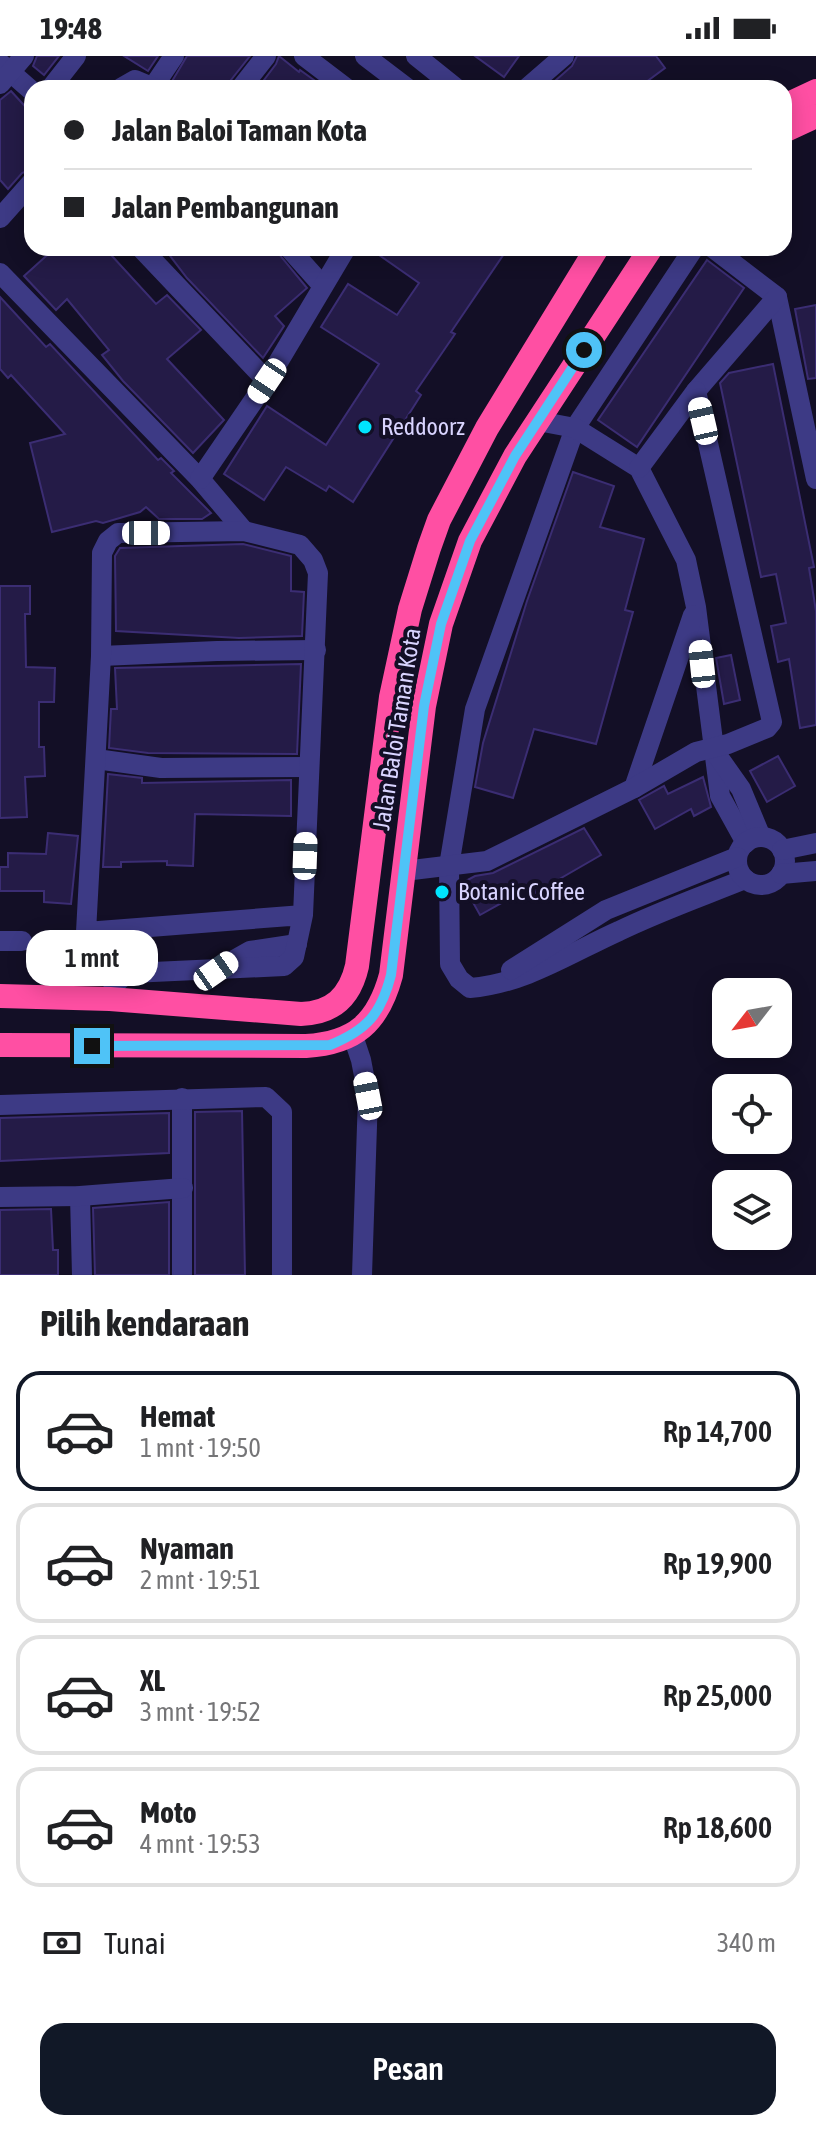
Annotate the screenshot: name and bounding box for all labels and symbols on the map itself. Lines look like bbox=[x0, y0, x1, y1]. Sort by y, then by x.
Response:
route start bbox=[566, 332, 602, 368]
car bbox=[244, 354, 290, 408]
car bbox=[686, 395, 720, 447]
place label: Reddoorz bbox=[381, 413, 465, 440]
marker: Reddoorz bbox=[356, 418, 374, 436]
car bbox=[122, 521, 170, 545]
street label: Jalan Baloi Taman Kota bbox=[367, 626, 426, 832]
car bbox=[688, 639, 716, 689]
car bbox=[292, 832, 318, 880]
place label: Botanic Coffee bbox=[458, 878, 585, 905]
marker: Botanic Coffee bbox=[433, 883, 451, 901]
callout: 1 mnt bbox=[26, 930, 158, 986]
car bbox=[189, 947, 243, 995]
north arrow bbox=[712, 978, 792, 1058]
route end bbox=[74, 1028, 110, 1064]
car bbox=[352, 1070, 384, 1122]

